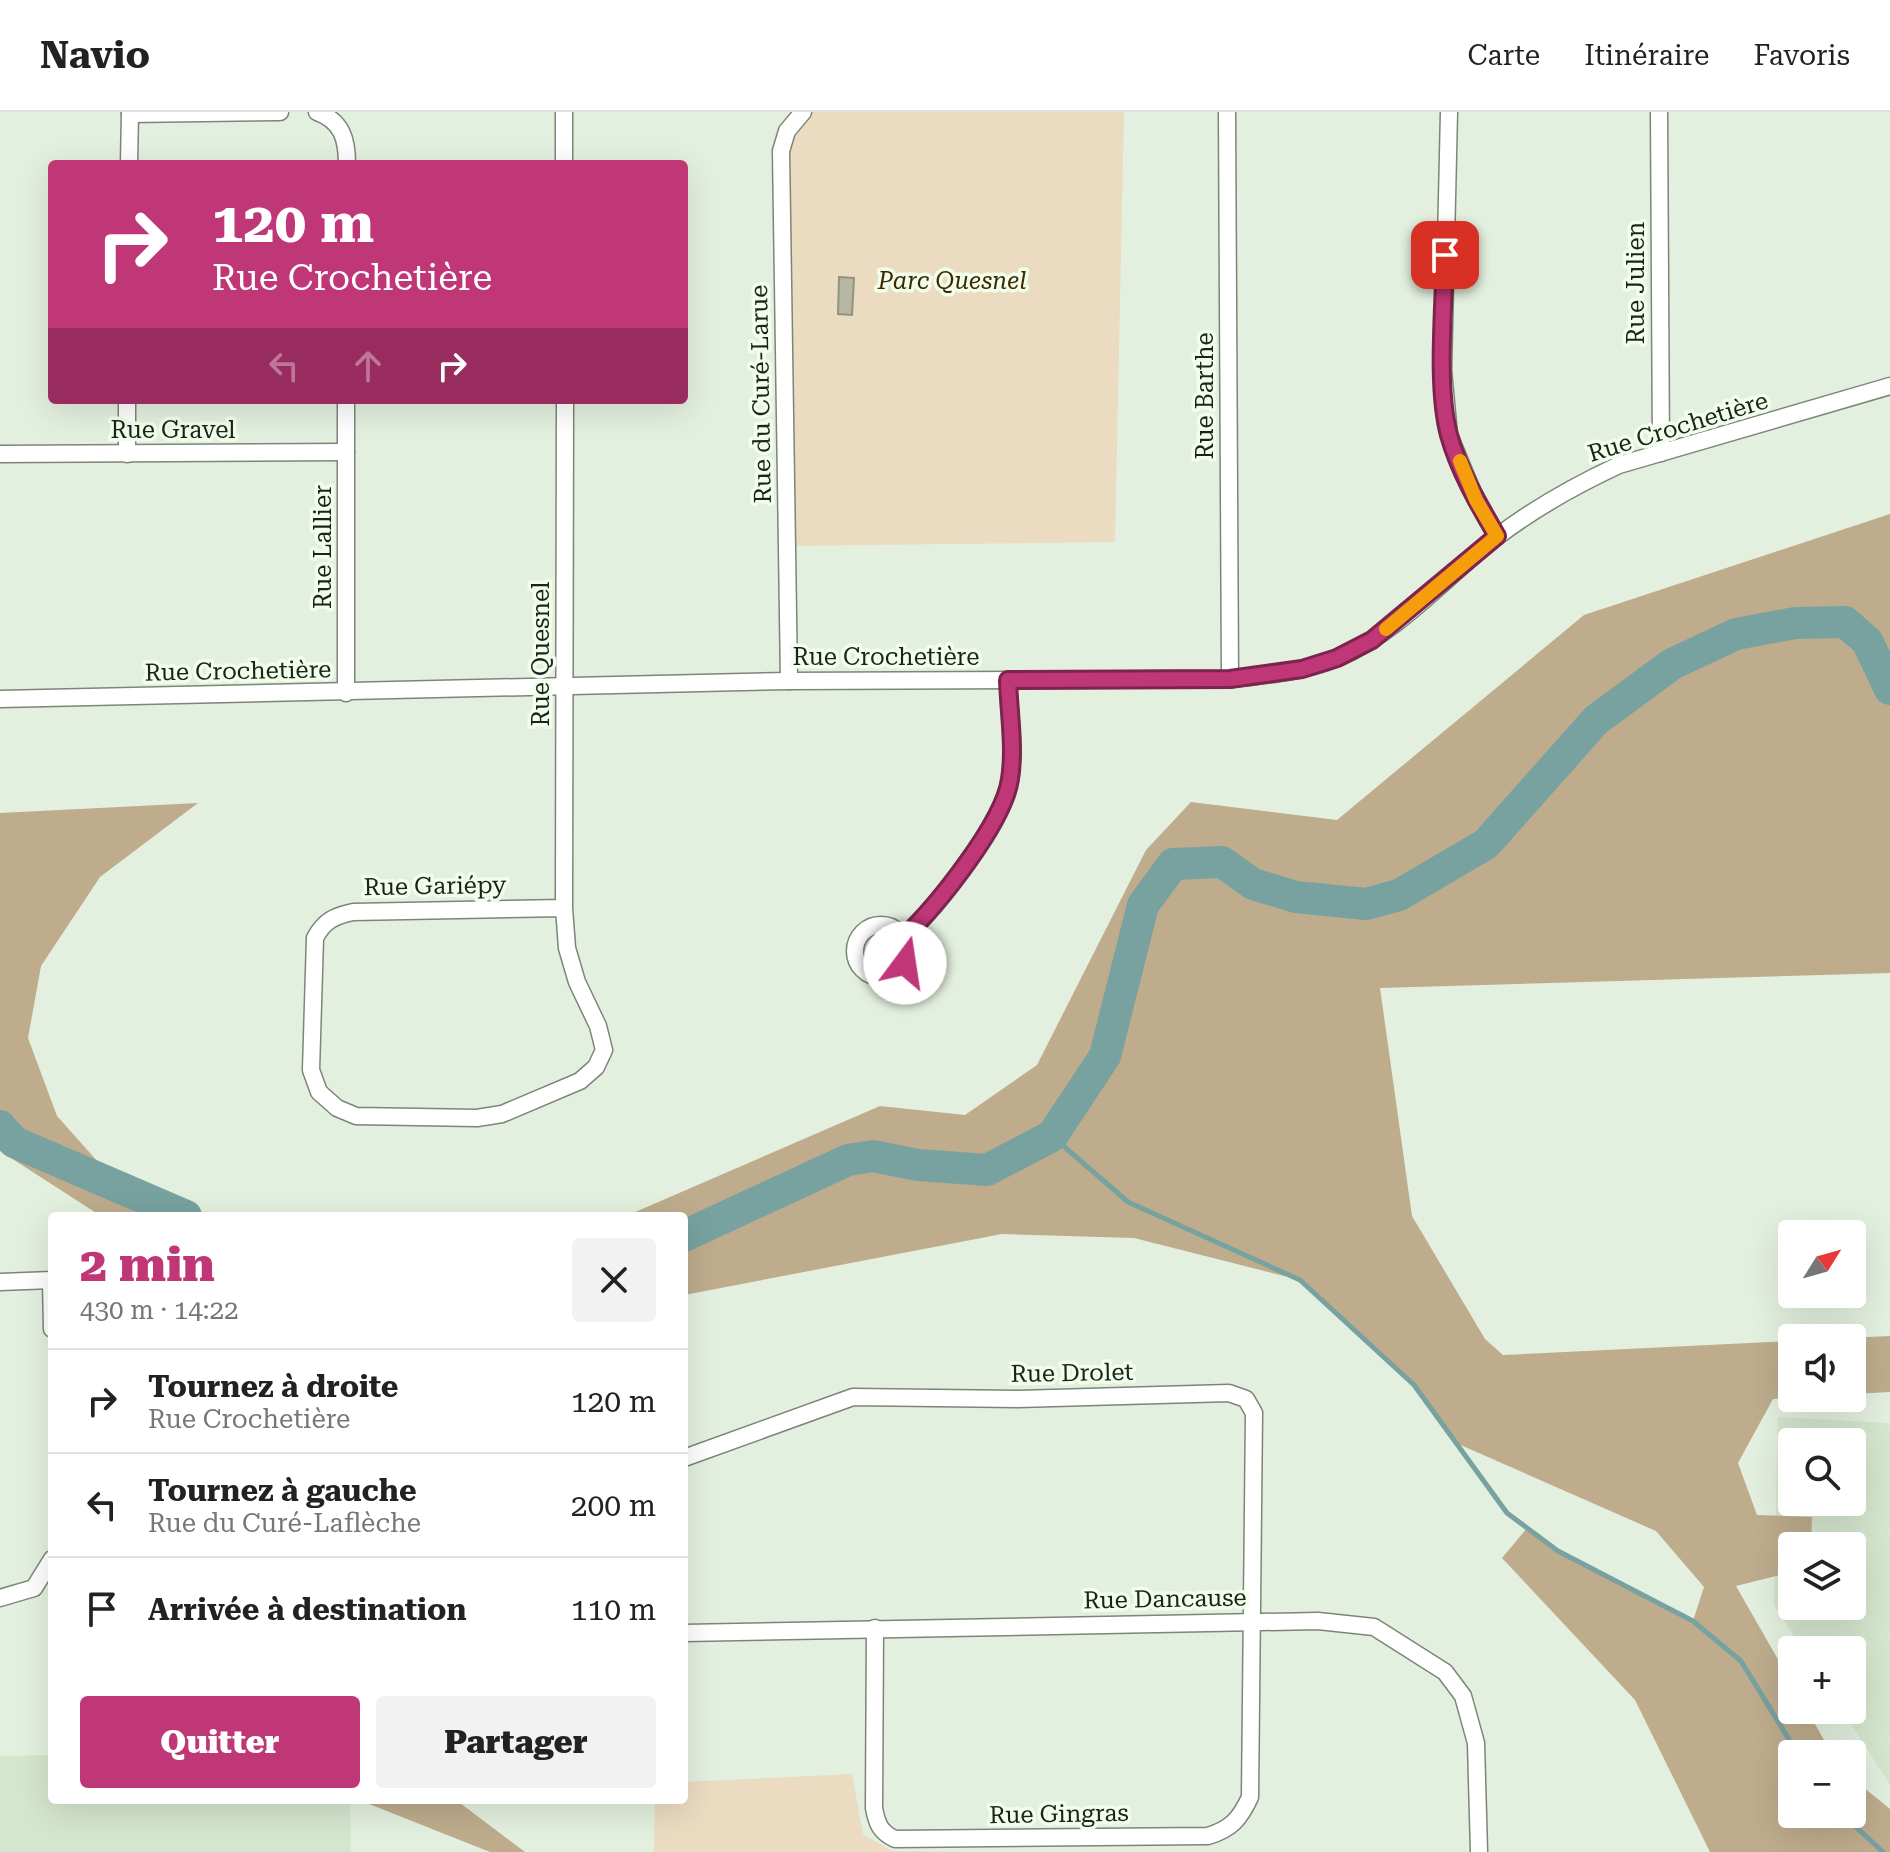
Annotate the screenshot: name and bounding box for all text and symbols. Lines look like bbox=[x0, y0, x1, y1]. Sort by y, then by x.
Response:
text: Navio bbox=[40, 33, 150, 77]
text: Carte bbox=[1467, 39, 1540, 72]
text: Itinéraire bbox=[1584, 39, 1709, 72]
text: Favoris bbox=[1753, 39, 1850, 72]
text: 120 m bbox=[212, 190, 374, 256]
icon: right bbox=[80, 192, 184, 296]
pin bbox=[1411, 221, 1479, 289]
street label: Rue Julien bbox=[1622, 222, 1650, 344]
icon: arrive bbox=[1423, 233, 1467, 277]
text: Rue Crochetière bbox=[212, 257, 492, 299]
park label: Parc Quesnel bbox=[877, 267, 1026, 295]
street label: Rue du Curé-Larue bbox=[745, 284, 777, 504]
street label: Rue Barthe bbox=[1191, 332, 1219, 460]
icon: left bbox=[262, 344, 306, 388]
icon: ahead bbox=[346, 344, 390, 388]
icon: right bbox=[430, 344, 474, 388]
street label: Rue Crochetière bbox=[1585, 386, 1771, 468]
street label: Rue Gravel bbox=[110, 416, 236, 444]
street label: Rue Lallier bbox=[309, 485, 337, 609]
street label: Rue Quesnel bbox=[527, 582, 555, 726]
street label: Rue Crochetière bbox=[793, 643, 979, 671]
street label: Rue Crochetière bbox=[144, 655, 332, 687]
street label: Rue Gariépy bbox=[363, 871, 507, 901]
position arrow bbox=[863, 921, 947, 1005]
north arrow bbox=[1778, 1220, 1866, 1308]
map controls bbox=[1778, 1220, 1866, 1828]
text: 2 min bbox=[80, 1237, 215, 1293]
button: close bbox=[572, 1238, 656, 1322]
text: 430 m · 14:22 bbox=[80, 1295, 239, 1325]
button: sound bbox=[1778, 1324, 1866, 1412]
street label: Rue Drolet bbox=[1010, 1358, 1134, 1388]
text: Tournez à droite bbox=[148, 1369, 398, 1404]
icon: right bbox=[80, 1379, 124, 1423]
text: 120 m bbox=[571, 1384, 656, 1419]
text: Rue Crochetière bbox=[148, 1404, 350, 1434]
button: search bbox=[1778, 1428, 1866, 1516]
text: Tournez à gauche bbox=[148, 1473, 417, 1508]
icon: left bbox=[80, 1483, 124, 1527]
text: 200 m bbox=[571, 1488, 656, 1523]
text: Rue du Curé-Laflèche bbox=[148, 1508, 421, 1538]
button: layers bbox=[1778, 1532, 1866, 1620]
street label: Rue Dancause bbox=[1083, 1584, 1247, 1614]
icon: arrive bbox=[80, 1587, 124, 1631]
text: Arrivée à destination bbox=[148, 1592, 467, 1627]
text: 110 m bbox=[571, 1592, 656, 1627]
button: + bbox=[1778, 1636, 1866, 1724]
button: Quitter bbox=[80, 1696, 360, 1788]
button: Partager bbox=[376, 1696, 656, 1788]
button: − bbox=[1778, 1740, 1866, 1828]
street label: Rue Gingras bbox=[989, 1799, 1129, 1829]

